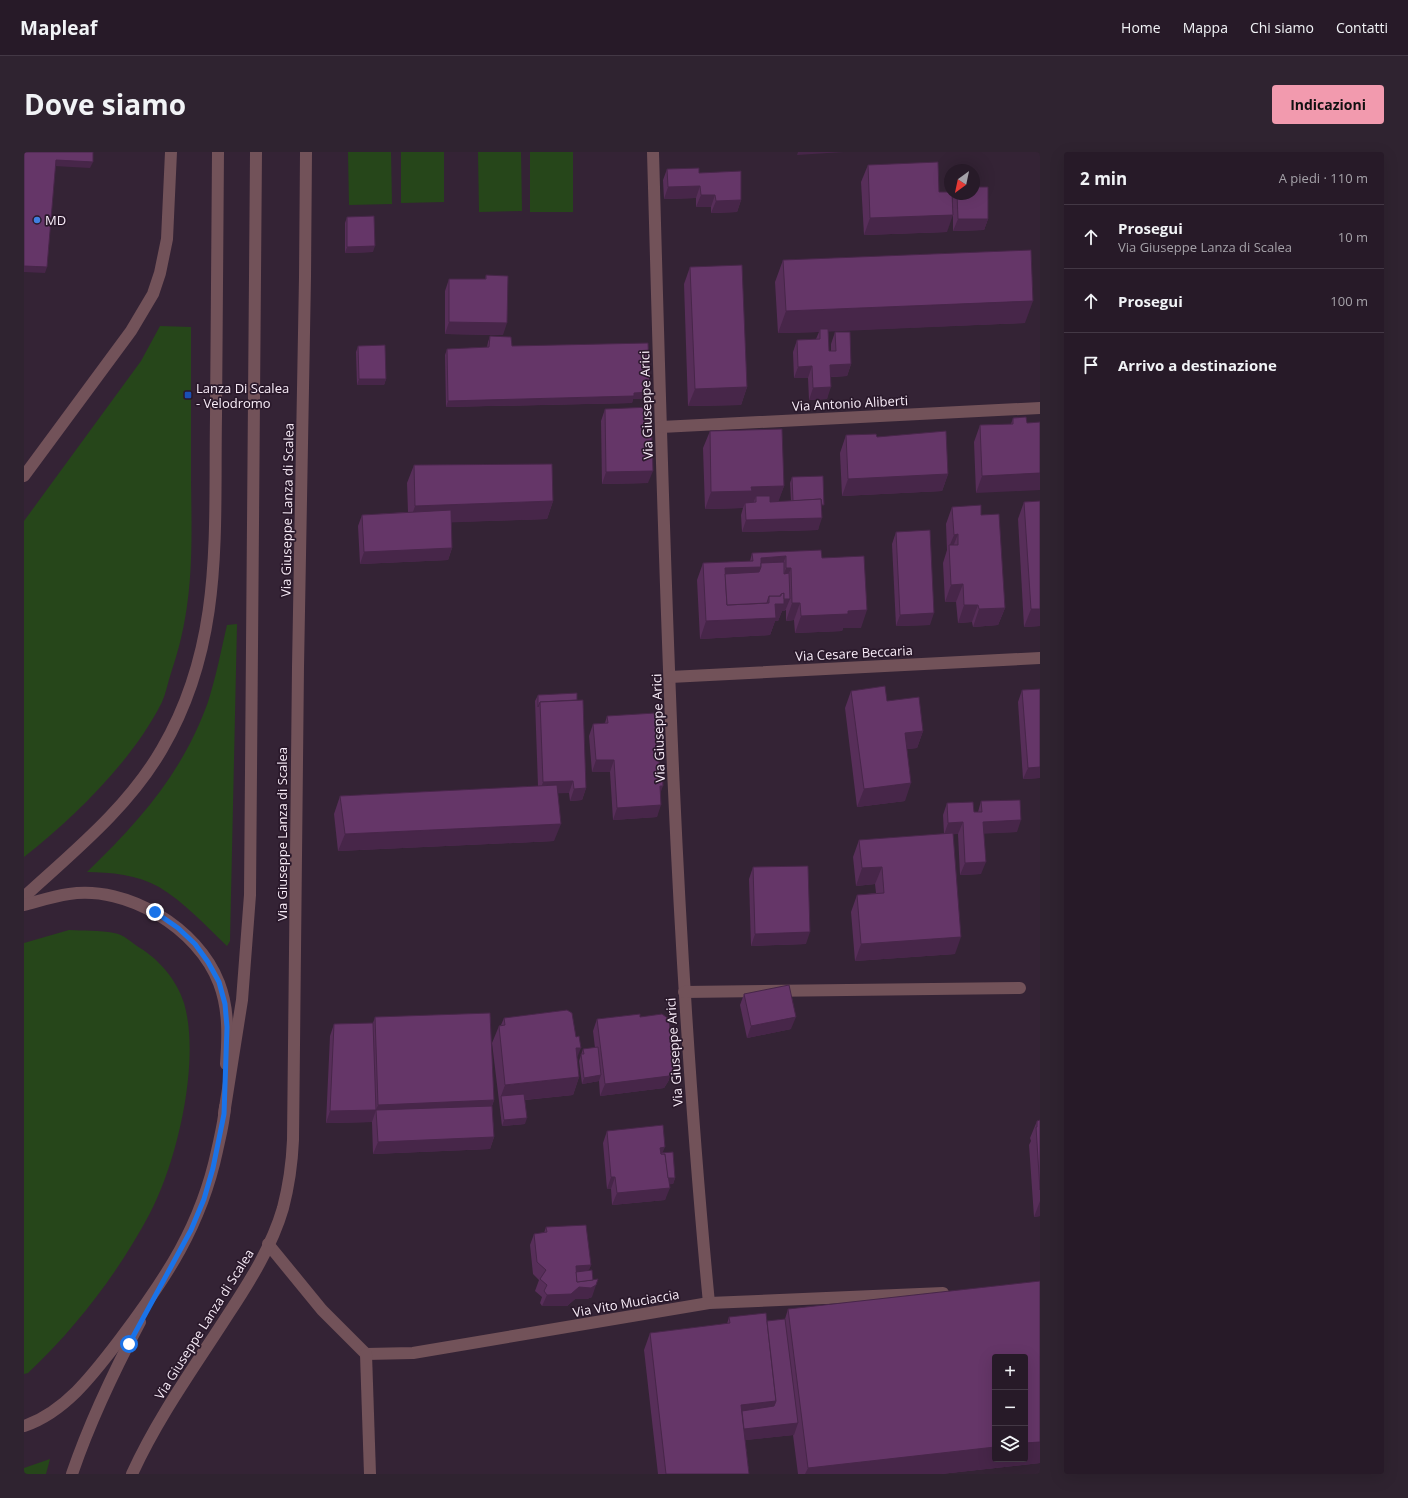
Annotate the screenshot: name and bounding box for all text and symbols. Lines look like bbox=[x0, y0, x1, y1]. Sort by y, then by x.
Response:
text: Mapleaf bbox=[20, 15, 97, 41]
text: Home bbox=[1121, 18, 1161, 37]
text: Mappa bbox=[1183, 18, 1228, 37]
text: Chi siamo bbox=[1250, 18, 1314, 37]
text: Contatti bbox=[1336, 18, 1388, 37]
text: Dove siamo bbox=[24, 85, 186, 123]
button: Indicazioni bbox=[1272, 85, 1384, 124]
north arrow bbox=[944, 164, 980, 200]
text: 2 min bbox=[1080, 167, 1127, 190]
text: A piedi · 110 m bbox=[1279, 169, 1368, 187]
place label: MD bbox=[45, 211, 66, 229]
marker: MD bbox=[32, 215, 42, 225]
text: Prosegui bbox=[1118, 218, 1183, 238]
icon: ahead bbox=[1080, 226, 1102, 248]
text: 10 m bbox=[1338, 228, 1368, 246]
text: Via Giuseppe Lanza di Scalea bbox=[1118, 238, 1292, 256]
icon: ahead bbox=[1080, 290, 1102, 312]
text: Prosegui bbox=[1118, 291, 1183, 311]
text: 100 m bbox=[1330, 292, 1368, 310]
street label: Via Giuseppe Arici bbox=[635, 350, 657, 460]
icon: arrive bbox=[1080, 354, 1102, 376]
text: Arrivo a destinazione bbox=[1118, 355, 1277, 375]
place label: Lanza Di Scalea - Velodromo bbox=[196, 379, 289, 412]
marker: Lanza Di Scalea - Velodromo bbox=[183, 390, 193, 400]
street label: Via Antonio Aliberti bbox=[792, 391, 908, 415]
street label: Via Giuseppe Lanza di Scalea bbox=[276, 423, 298, 597]
street label: Via Cesare Beccaria bbox=[795, 641, 913, 665]
street label: Via Giuseppe Arici bbox=[647, 673, 669, 783]
street label: Via Giuseppe Lanza di Scalea bbox=[273, 747, 291, 921]
route end bbox=[146, 903, 164, 921]
street label: Via Giuseppe Arici bbox=[661, 997, 687, 1107]
street label: Via Giuseppe Lanza di Scalea bbox=[150, 1245, 258, 1403]
street label: Via Vito Muciaccia bbox=[571, 1285, 681, 1321]
route start bbox=[120, 1335, 138, 1353]
map controls bbox=[992, 1354, 1028, 1462]
button: + bbox=[992, 1354, 1028, 1390]
button: − bbox=[992, 1390, 1028, 1426]
button: layers bbox=[992, 1426, 1028, 1462]

